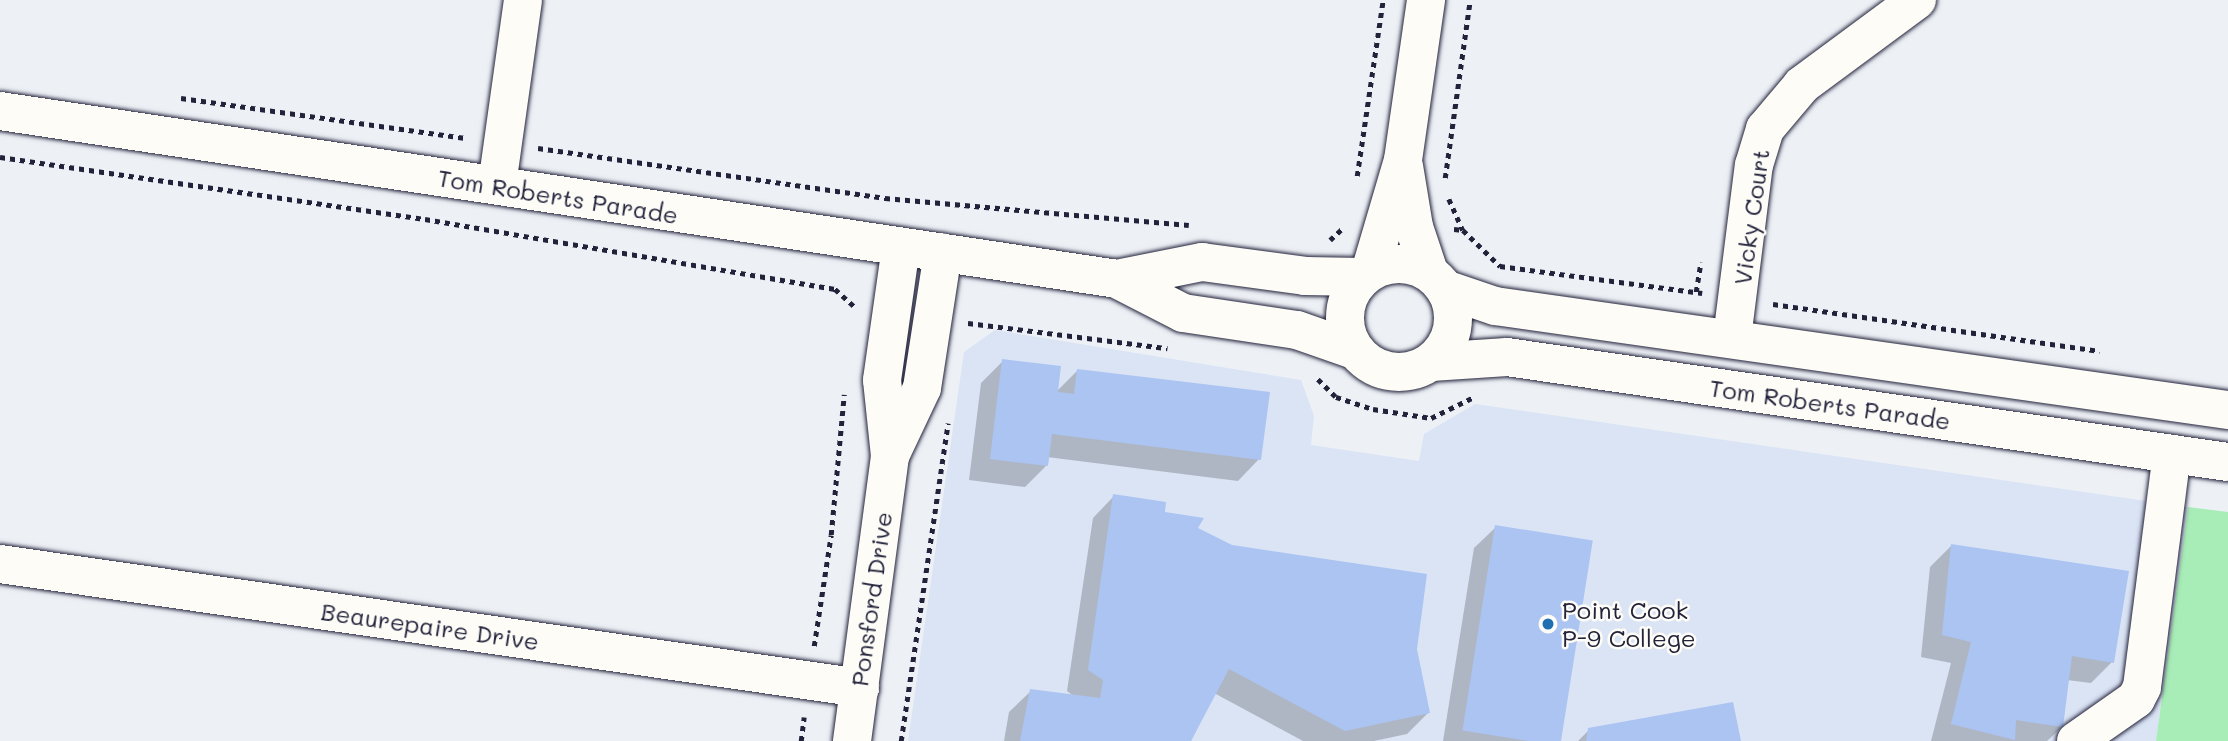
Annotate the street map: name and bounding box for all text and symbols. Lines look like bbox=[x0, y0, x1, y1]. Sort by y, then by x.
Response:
street label: Vicky Court bbox=[1727, 147, 1775, 287]
street label: Tom Roberts Parade bbox=[436, 163, 680, 229]
street label: Tom Roberts Parade bbox=[1708, 373, 1952, 435]
street label: Ponsford Drive bbox=[845, 510, 897, 688]
street label: Beaurepaire Drive bbox=[319, 596, 541, 656]
place label: Point Cook P-9 College bbox=[1562, 596, 1696, 652]
marker: Point Cook P-9 College bbox=[1540, 616, 1556, 632]

